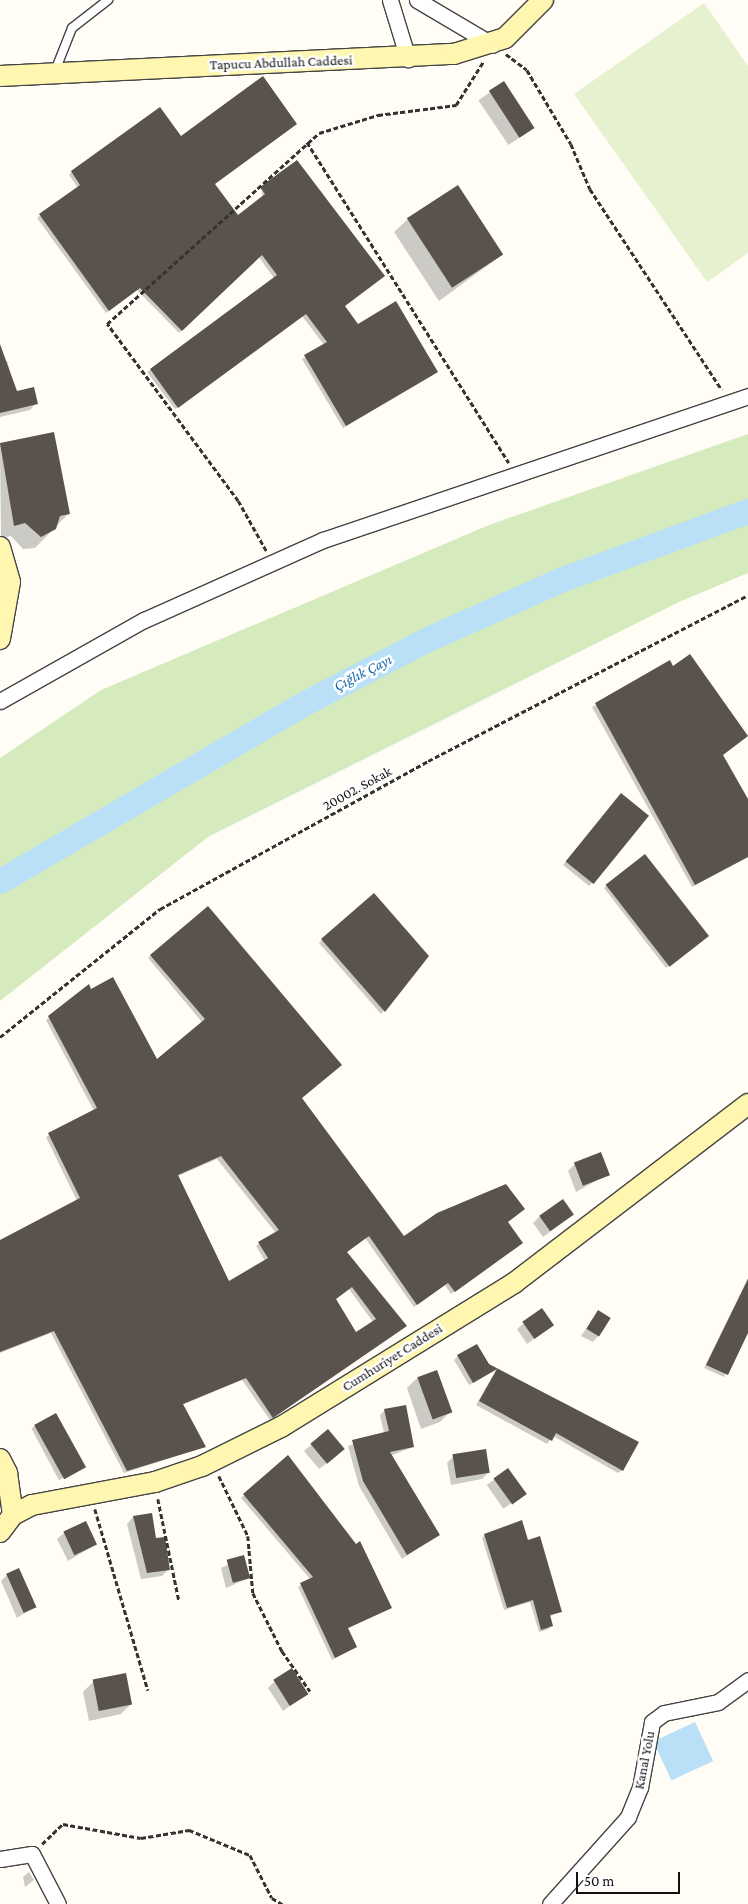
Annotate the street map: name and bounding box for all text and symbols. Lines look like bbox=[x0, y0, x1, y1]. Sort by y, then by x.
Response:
street label: Tapucu Abdullah Caddesi bbox=[209, 51, 353, 73]
water label: Çığlık Çayı bbox=[331, 651, 395, 695]
street label: 20002. Sokak bbox=[320, 762, 394, 814]
street label: Cumhuriyet Caddesi bbox=[339, 1319, 445, 1395]
street label: Kanal Yolu bbox=[630, 1729, 658, 1791]
scale bar bbox=[578, 1862, 682, 1894]
text: 50 m bbox=[584, 1873, 614, 1889]

